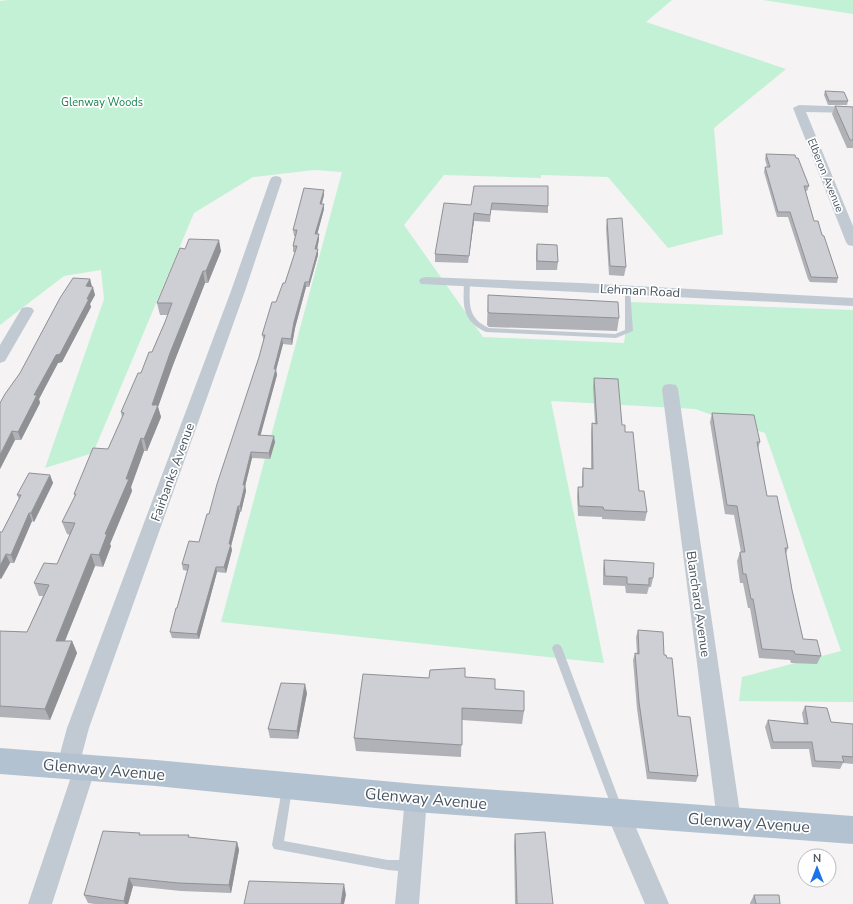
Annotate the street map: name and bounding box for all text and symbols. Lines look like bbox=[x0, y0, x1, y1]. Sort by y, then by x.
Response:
park label: Glenway Woods bbox=[61, 95, 143, 110]
street label: Elberon Avenue bbox=[804, 136, 847, 214]
street label: Lehman Road bbox=[599, 280, 681, 302]
street label: Fairbanks Avenue bbox=[147, 421, 199, 524]
street label: Blanchard Avenue bbox=[682, 550, 714, 658]
street label: Glenway Avenue bbox=[42, 754, 166, 786]
street label: Glenway Avenue bbox=[364, 783, 488, 815]
street label: Glenway Avenue bbox=[687, 808, 811, 838]
north arrow bbox=[797, 848, 837, 888]
text: N bbox=[813, 851, 821, 866]

